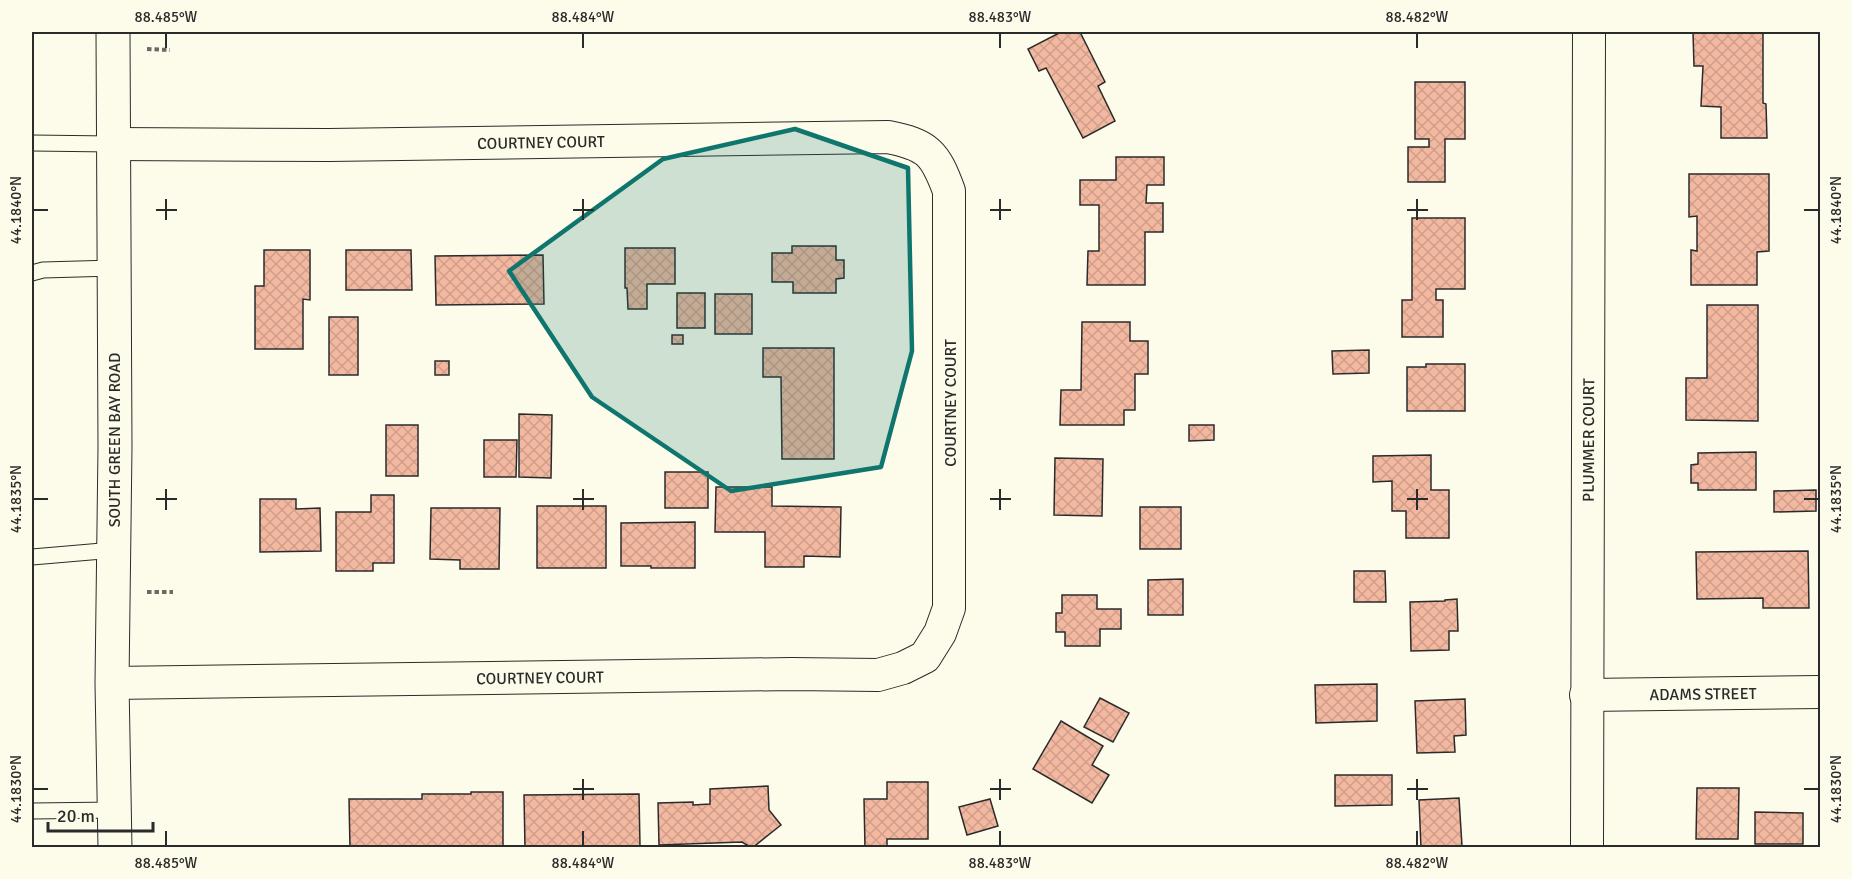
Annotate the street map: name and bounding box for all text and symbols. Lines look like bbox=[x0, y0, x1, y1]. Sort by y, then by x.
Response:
text: 88.485°W bbox=[135, 8, 198, 26]
text: 88.484°W bbox=[552, 8, 615, 26]
text: 88.483°W bbox=[969, 8, 1032, 26]
text: 88.482°W bbox=[1386, 8, 1449, 26]
street label: COURTNEY COURT bbox=[477, 132, 605, 154]
text: 44.1840°N bbox=[7, 176, 25, 244]
text: 44.1840°N bbox=[1827, 176, 1845, 244]
street label: COURTNEY COURT bbox=[941, 339, 961, 467]
street label: SOUTH GREEN BAY ROAD bbox=[105, 353, 125, 527]
street label: PLUMMER COURT bbox=[1579, 378, 1599, 502]
text: 44.1835°N bbox=[7, 465, 25, 533]
text: 44.1835°N bbox=[1827, 465, 1845, 533]
street label: COURTNEY COURT bbox=[476, 667, 604, 689]
street label: ADAMS STREET bbox=[1649, 684, 1757, 705]
text: 44.1830°N bbox=[7, 755, 25, 823]
text: 44.1830°N bbox=[1827, 755, 1845, 823]
scale bar bbox=[48, 795, 153, 833]
text: 20 m bbox=[57, 805, 95, 827]
text: 88.485°W bbox=[135, 854, 198, 872]
text: 88.484°W bbox=[552, 854, 615, 872]
text: 88.483°W bbox=[969, 854, 1032, 872]
text: 88.482°W bbox=[1386, 854, 1449, 872]

